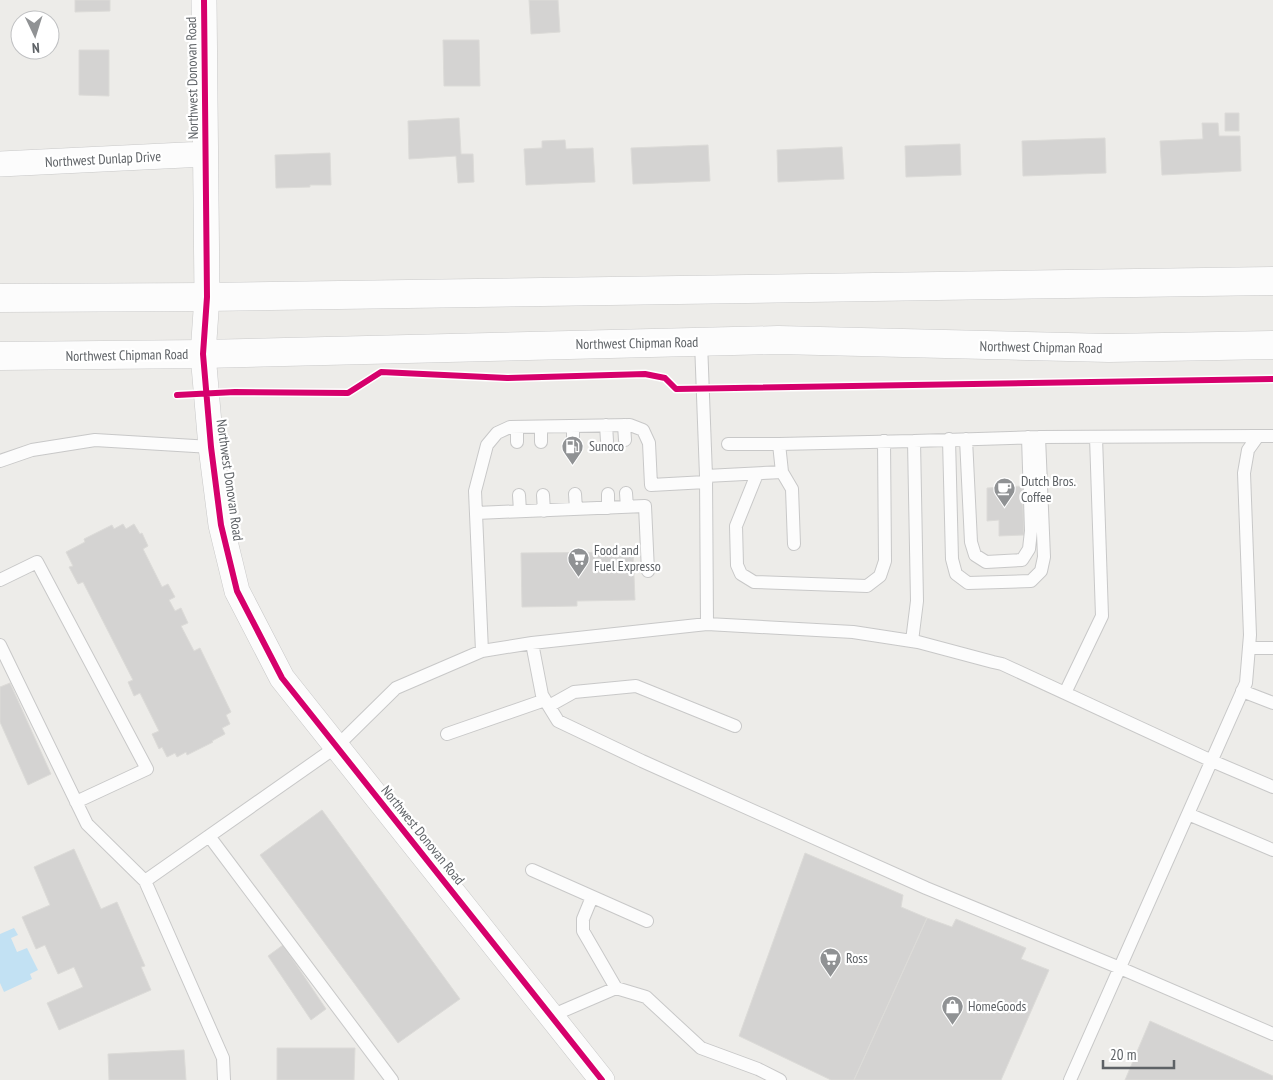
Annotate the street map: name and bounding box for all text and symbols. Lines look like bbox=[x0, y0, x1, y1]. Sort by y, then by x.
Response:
north arrow bbox=[10, 10, 60, 60]
street label: Northwest Donovan Road bbox=[182, 16, 202, 140]
text: N bbox=[32, 39, 40, 57]
street label: Northwest Dunlap Drive bbox=[45, 147, 162, 171]
street label: Northwest Chipman Road bbox=[576, 333, 698, 353]
street label: Northwest Chipman Road bbox=[980, 337, 1102, 357]
street label: Northwest Chipman Road bbox=[66, 345, 188, 365]
street label: Northwest Donovan Road bbox=[213, 418, 247, 542]
fuel station icon: Sunoco bbox=[561, 434, 585, 465]
place label: Sunoco bbox=[589, 437, 624, 455]
place label: Dutch Bros. Coffee bbox=[1021, 472, 1076, 506]
cafe icon: Dutch Bros. Coffee bbox=[993, 477, 1017, 508]
place label: Food and Fuel Expresso bbox=[594, 541, 661, 575]
supermarket icon: Food and Fuel Expresso bbox=[566, 546, 590, 577]
street label: Northwest Donovan Road bbox=[377, 782, 469, 888]
supermarket icon: Ross bbox=[818, 946, 842, 977]
place label: Ross bbox=[846, 949, 868, 967]
shop icon: HomeGoods bbox=[940, 994, 964, 1025]
place label: HomeGoods bbox=[968, 997, 1026, 1015]
scale bar bbox=[1103, 1038, 1174, 1070]
text: 20 m bbox=[1110, 1045, 1136, 1064]

